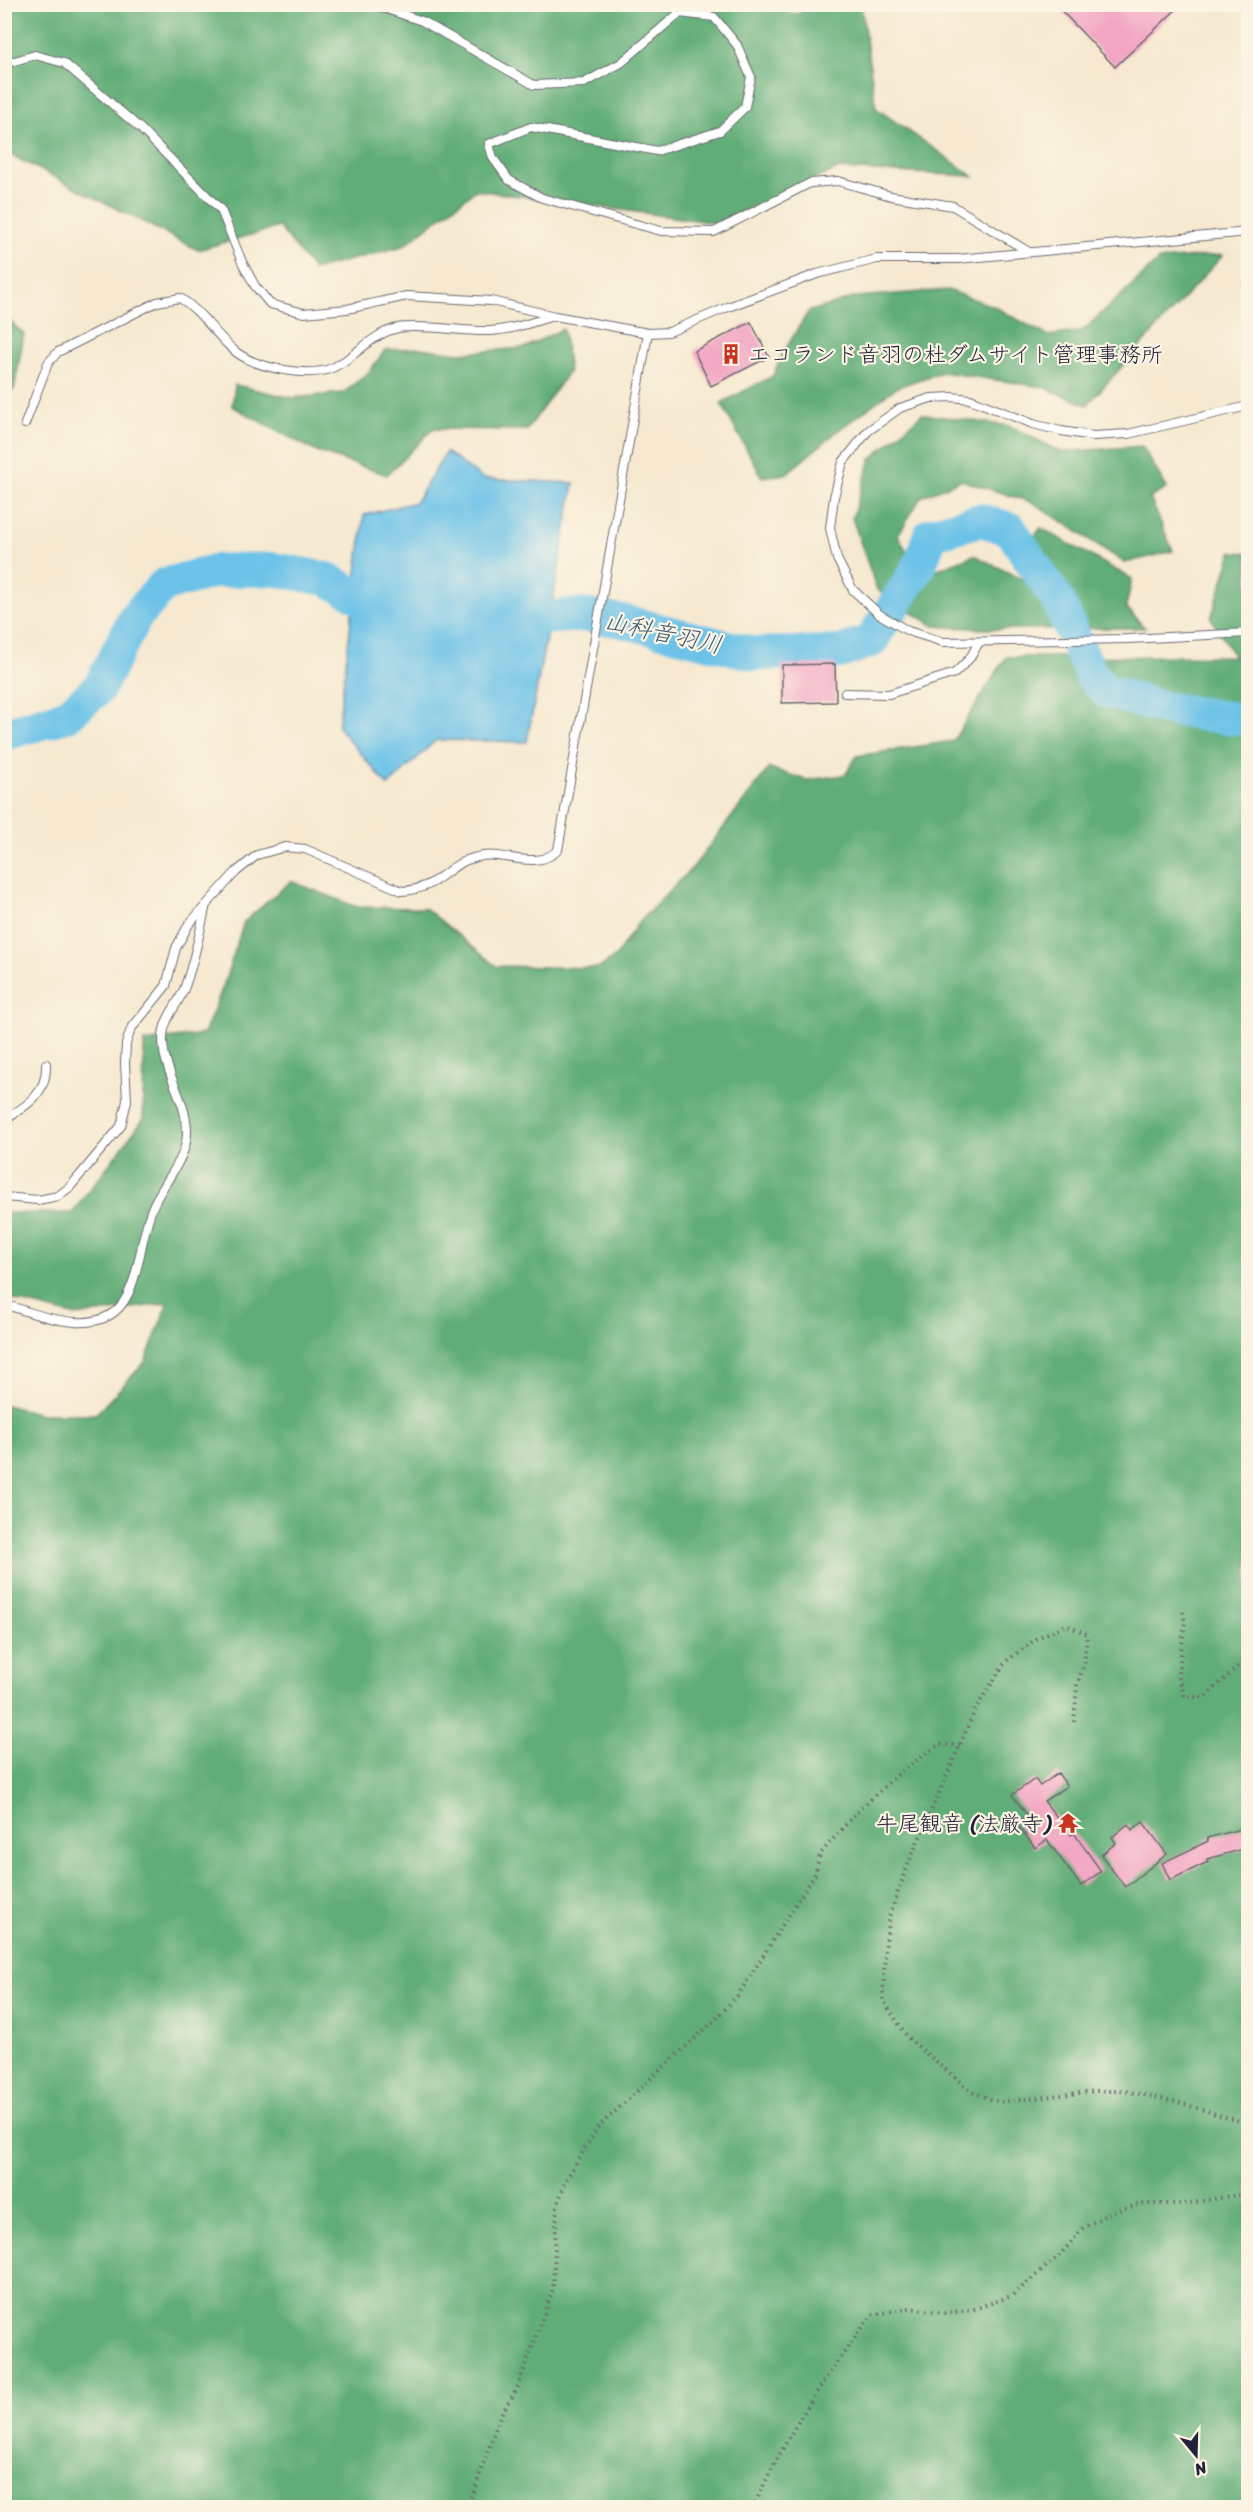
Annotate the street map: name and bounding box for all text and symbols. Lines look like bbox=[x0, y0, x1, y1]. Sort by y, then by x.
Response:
place label: エコランド音羽の杜ダムサイト管理事務所 bbox=[748, 335, 1163, 374]
building icon: エコランド音羽の杜ダムサイト管理事務所 bbox=[719, 342, 743, 366]
water label: 山科音羽川 bbox=[600, 600, 726, 666]
place label: 牛尾観音 (法厳寺) bbox=[876, 1804, 1052, 1843]
temple icon: 牛尾観音 (法厳寺) bbox=[1056, 1811, 1080, 1835]
north arrow bbox=[1166, 2425, 1226, 2485]
text: N bbox=[1190, 2453, 1212, 2485]

